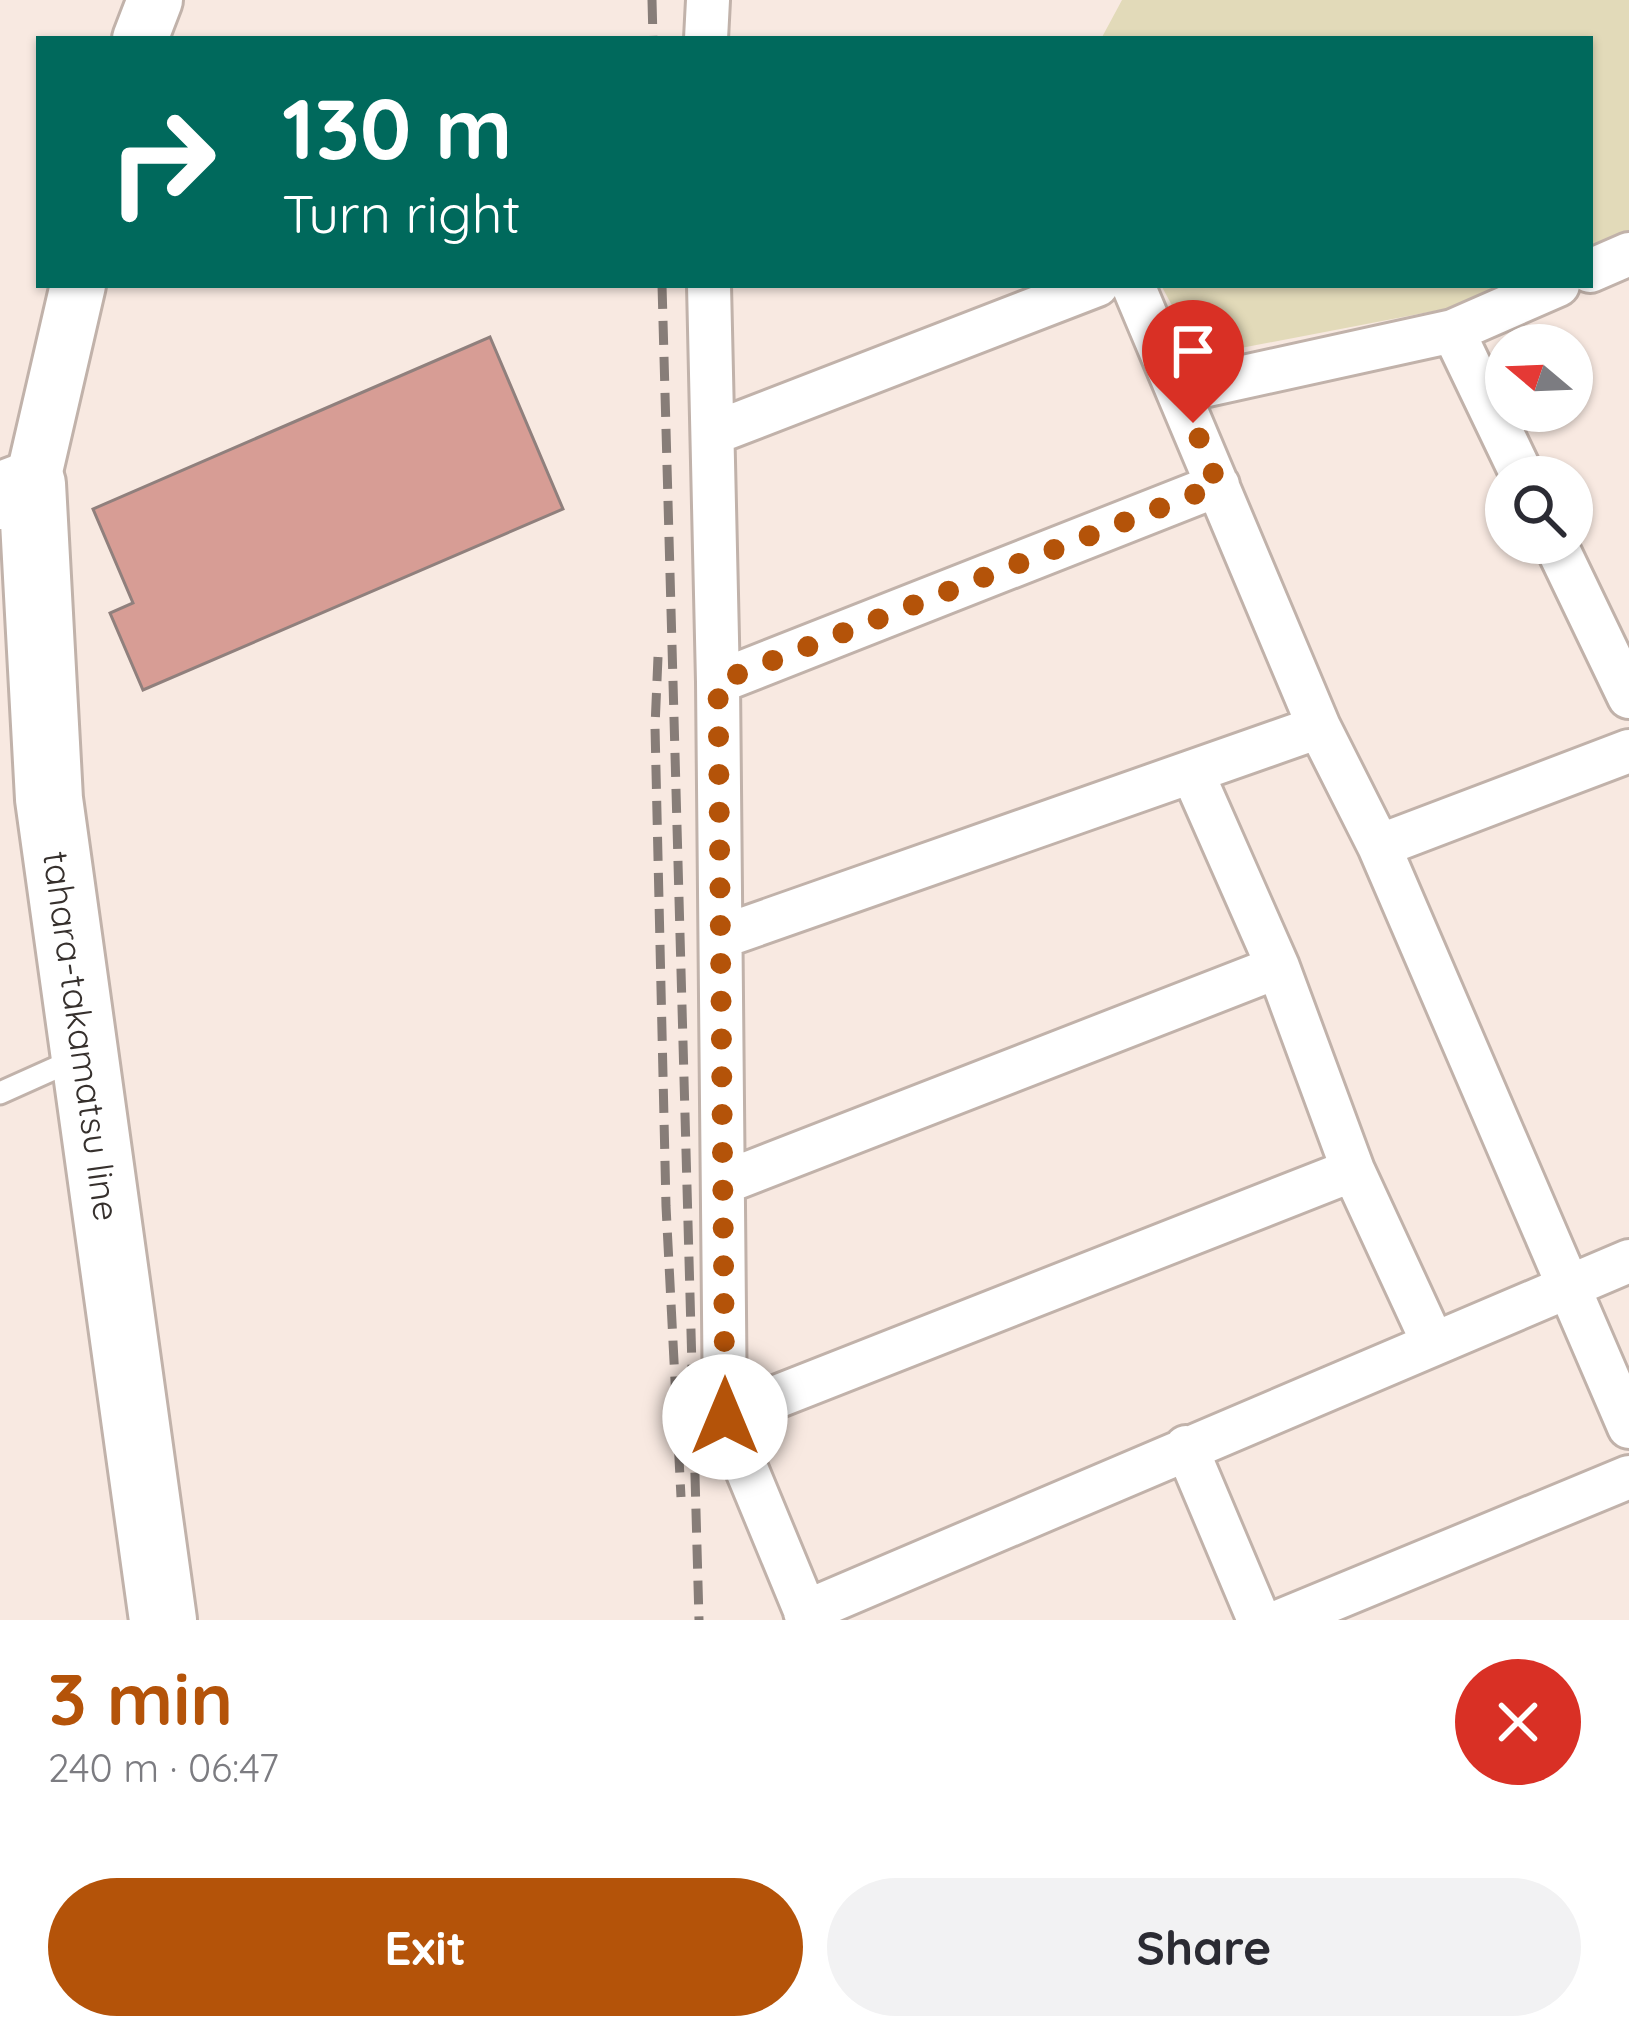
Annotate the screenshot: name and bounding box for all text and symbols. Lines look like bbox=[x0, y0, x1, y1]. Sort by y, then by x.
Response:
text: 130 m bbox=[282, 75, 512, 180]
icon: right bbox=[84, 84, 240, 240]
text: Turn right bbox=[282, 179, 521, 247]
pin bbox=[1142, 300, 1244, 423]
icon: arrive bbox=[1160, 318, 1226, 384]
north arrow bbox=[1485, 324, 1593, 432]
map controls bbox=[1485, 324, 1593, 564]
button: search bbox=[1485, 456, 1593, 564]
street label: tahara-takamatsu line bbox=[34, 848, 130, 1224]
position arrow bbox=[662, 1354, 788, 1480]
text: 3 min bbox=[48, 1653, 233, 1743]
button: close bbox=[1455, 1659, 1581, 1785]
text: 240 m · 06:47 bbox=[48, 1743, 279, 1792]
button: Exit bbox=[48, 1878, 803, 2016]
button: Share bbox=[827, 1878, 1581, 2016]

